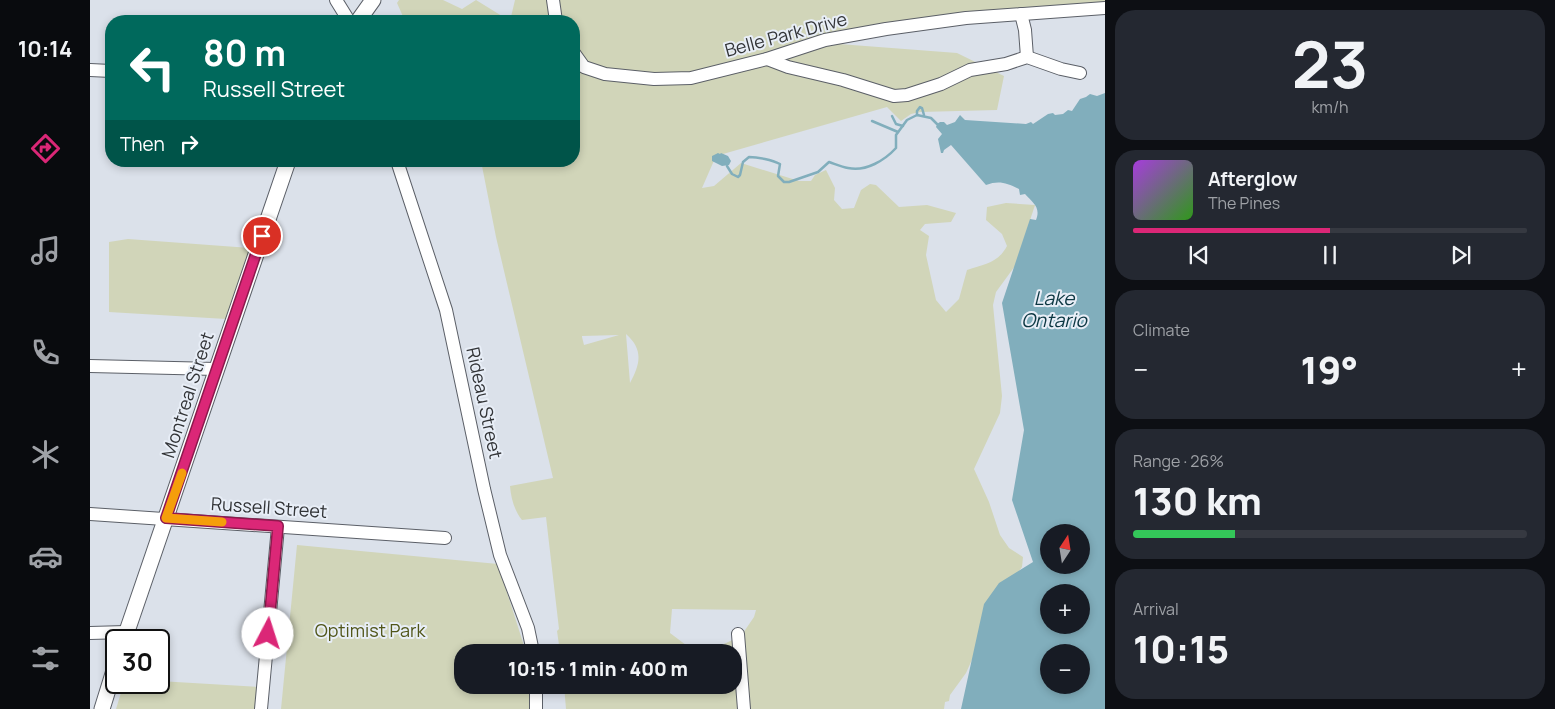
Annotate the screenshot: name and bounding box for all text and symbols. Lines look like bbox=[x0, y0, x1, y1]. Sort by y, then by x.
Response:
street label: Belle Park Drive bbox=[722, 6, 850, 62]
text: 23 bbox=[1292, 19, 1368, 108]
text: 80 m bbox=[203, 29, 286, 77]
text: 10:14 bbox=[18, 34, 72, 64]
icon: left bbox=[120, 35, 185, 100]
text: Russell Street bbox=[203, 74, 345, 104]
text: km/h bbox=[1311, 96, 1349, 118]
icon: right bbox=[175, 130, 203, 158]
icon: directions bbox=[28, 131, 63, 166]
text: Then bbox=[120, 131, 165, 157]
text: Afterglow bbox=[1208, 166, 1297, 192]
text: The Pines bbox=[1208, 192, 1280, 214]
pin bbox=[241, 215, 283, 257]
icon: arrive bbox=[248, 222, 276, 250]
icon: music bbox=[28, 233, 63, 268]
icon: previous bbox=[1185, 241, 1213, 269]
icon: pause bbox=[1316, 241, 1344, 269]
icon: next bbox=[1447, 241, 1475, 269]
water label: Lake Ontario bbox=[1021, 285, 1089, 333]
text: Climate bbox=[1133, 319, 1190, 341]
street label: Montreal Street bbox=[155, 329, 219, 461]
icon: phone bbox=[28, 335, 63, 370]
text: 19° bbox=[1300, 343, 1358, 395]
street label: Rideau Street bbox=[461, 345, 509, 461]
text: − bbox=[1133, 350, 1148, 388]
text: + bbox=[1511, 350, 1527, 388]
icon: climate bbox=[28, 437, 63, 472]
text: Range · 26% bbox=[1133, 450, 1224, 472]
text: 130 km bbox=[1133, 474, 1262, 526]
street label: Russell Street bbox=[210, 491, 328, 523]
north arrow bbox=[1040, 524, 1090, 574]
map controls bbox=[1040, 524, 1090, 694]
icon: car bbox=[28, 539, 63, 574]
button: + bbox=[1040, 584, 1090, 634]
text: Arrival bbox=[1133, 598, 1179, 620]
position arrow bbox=[241, 607, 293, 659]
park label: Optimist Park bbox=[315, 618, 426, 642]
text: 10:15 bbox=[1133, 622, 1229, 674]
speed limit sign: 30 bbox=[105, 629, 170, 694]
icon: filters bbox=[28, 641, 63, 676]
button: − bbox=[1040, 644, 1090, 694]
text: 10:15 · 1 min · 400 m bbox=[508, 656, 688, 682]

